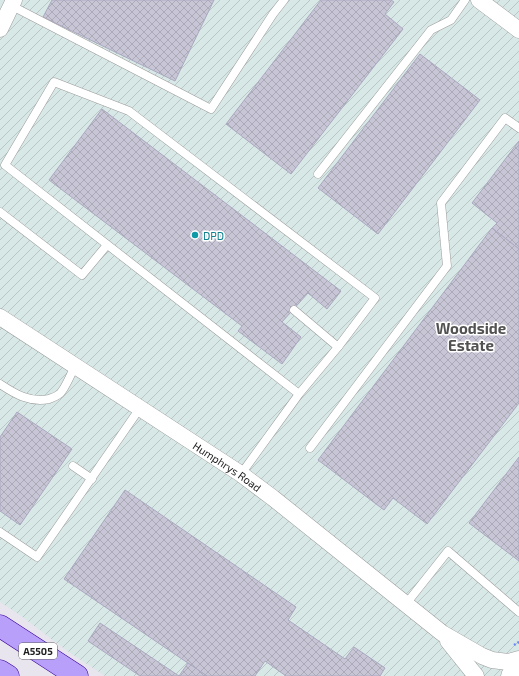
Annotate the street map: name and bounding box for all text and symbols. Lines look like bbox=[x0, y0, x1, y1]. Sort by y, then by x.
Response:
place label: DPD bbox=[203, 229, 224, 242]
marker: DPD bbox=[190, 230, 200, 240]
district label: Woodside Estate bbox=[436, 319, 506, 354]
street label: Humphrys Road bbox=[191, 438, 264, 494]
road number: A5505 bbox=[19, 643, 57, 659]

